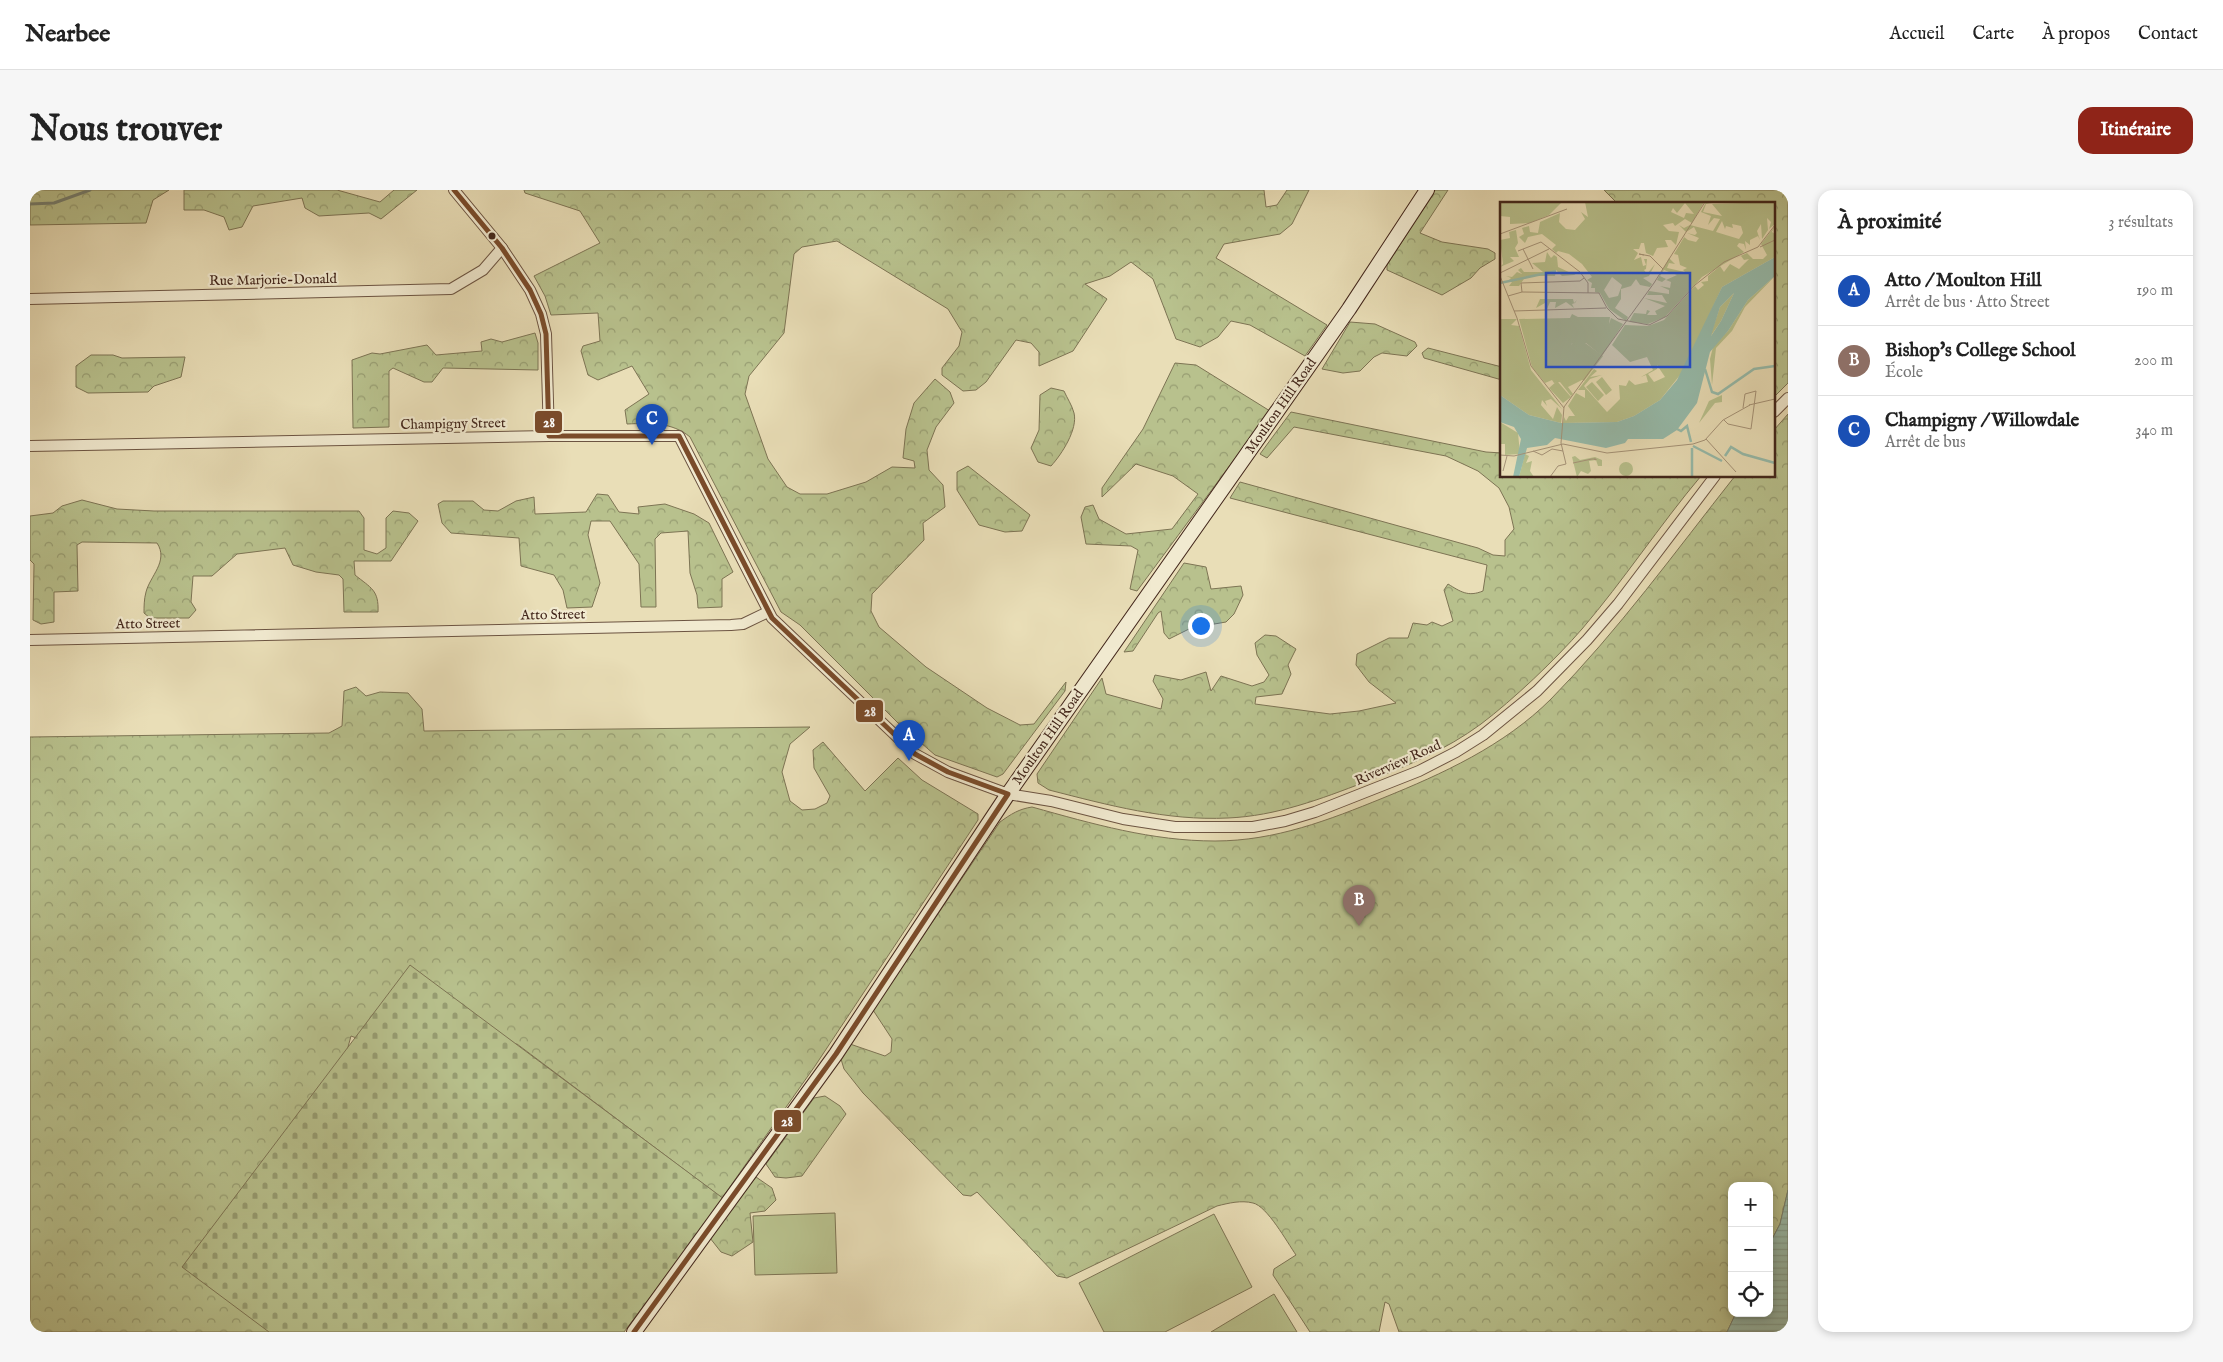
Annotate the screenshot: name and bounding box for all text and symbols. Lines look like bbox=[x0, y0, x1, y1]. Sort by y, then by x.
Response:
text: Nearbee bbox=[25, 19, 110, 50]
text: Accueil bbox=[1890, 23, 1945, 46]
text: Carte bbox=[1973, 23, 2014, 46]
text: À propos bbox=[2042, 23, 2110, 46]
text: Contact bbox=[2138, 23, 2198, 46]
button: Itinéraire bbox=[2078, 107, 2193, 154]
text: Nous trouver bbox=[30, 108, 222, 153]
inset map bbox=[1500, 202, 1776, 478]
text: À proximité bbox=[1838, 209, 1941, 236]
text: 3 résultats bbox=[2108, 213, 2173, 233]
unlabelled marker bbox=[487, 231, 497, 241]
text: Atto / Moulton Hill bbox=[1885, 269, 2041, 293]
street label: Rue Marjorie-Donald bbox=[209, 270, 338, 290]
text: A bbox=[1849, 281, 1859, 301]
text: 190 m bbox=[2136, 281, 2173, 301]
text: Arrêt de bus · Atto Street bbox=[1885, 293, 2050, 313]
text: Bishop's College School bbox=[1885, 339, 2075, 363]
text: B bbox=[1849, 351, 1859, 371]
text: 200 m bbox=[2134, 351, 2173, 371]
street label: Moulton Hill Road bbox=[1241, 354, 1321, 457]
text: École bbox=[1885, 363, 1923, 383]
pin: C bbox=[636, 404, 668, 445]
text: Champigny / Willowdale bbox=[1885, 409, 2079, 433]
line badge: 28 bbox=[534, 410, 563, 434]
street label: Champigny Street bbox=[400, 414, 506, 434]
text: 28 bbox=[543, 414, 556, 432]
text: C bbox=[1848, 421, 1860, 441]
text: 340 m bbox=[2135, 421, 2173, 441]
text: Arrêt de bus bbox=[1885, 433, 1966, 453]
street label: Atto Street bbox=[520, 605, 586, 625]
your location bbox=[1188, 613, 1214, 639]
street label: Atto Street bbox=[115, 614, 181, 634]
street label: Moulton Hill Road bbox=[1008, 685, 1088, 788]
line badge: 28 bbox=[855, 699, 884, 723]
text: 28 bbox=[864, 703, 877, 721]
pin: A bbox=[893, 720, 925, 761]
street label: Riverview Road bbox=[1352, 736, 1444, 790]
pin: B bbox=[1343, 885, 1375, 926]
line badge: 28 bbox=[773, 1109, 802, 1133]
text: 28 bbox=[781, 1113, 794, 1131]
map controls bbox=[1728, 1182, 1773, 1317]
button: + bbox=[1728, 1182, 1773, 1227]
button: − bbox=[1728, 1227, 1773, 1272]
button: locate bbox=[1728, 1272, 1773, 1317]

